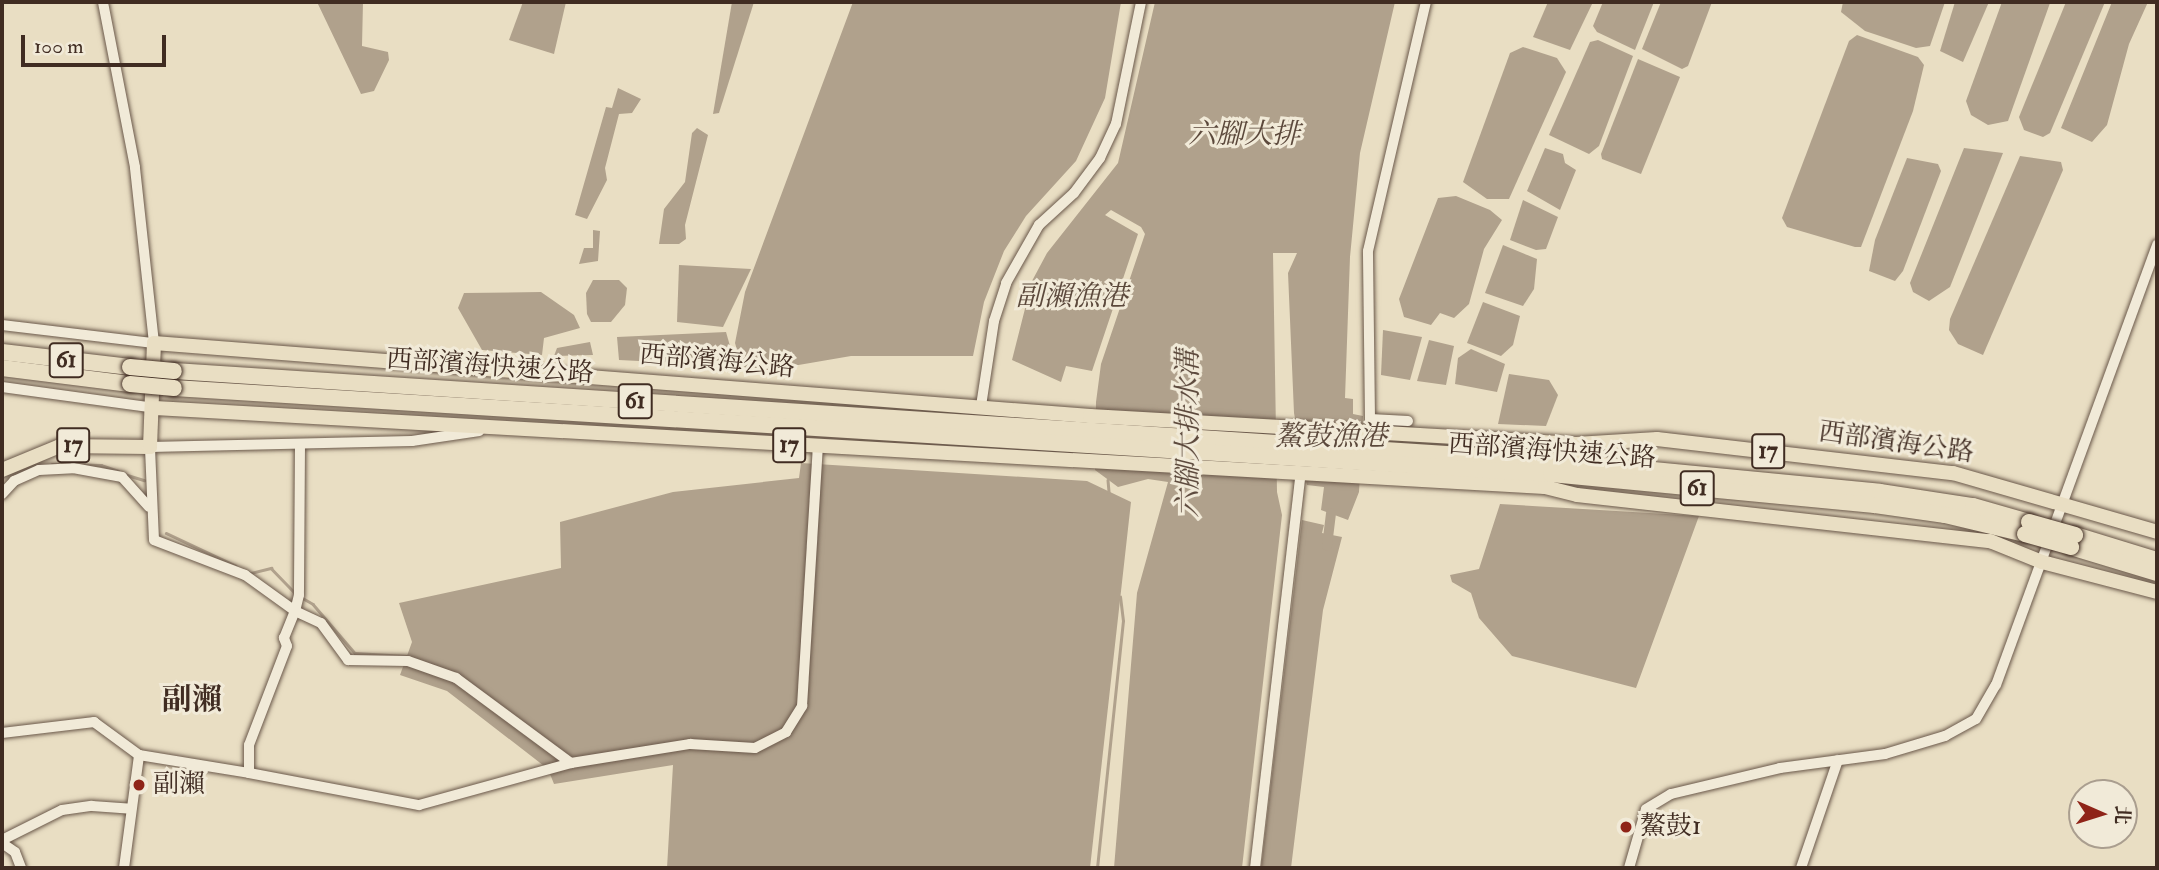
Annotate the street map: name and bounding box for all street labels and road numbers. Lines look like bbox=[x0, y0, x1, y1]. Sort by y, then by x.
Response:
road number: 61 bbox=[48, 340, 84, 380]
street label: 西部濱海公路 bbox=[638, 340, 796, 384]
street label: 西部濱海快速公路 bbox=[385, 344, 595, 390]
road number: 61 bbox=[618, 380, 652, 422]
street label: 西部濱海公路 bbox=[1817, 417, 1975, 469]
road number: 17 bbox=[56, 424, 90, 466]
road number: 17 bbox=[772, 424, 806, 466]
street label: 西部濱海快速公路 bbox=[1447, 429, 1657, 475]
road number: 17 bbox=[1750, 430, 1786, 472]
road number: 61 bbox=[1680, 467, 1714, 508]

